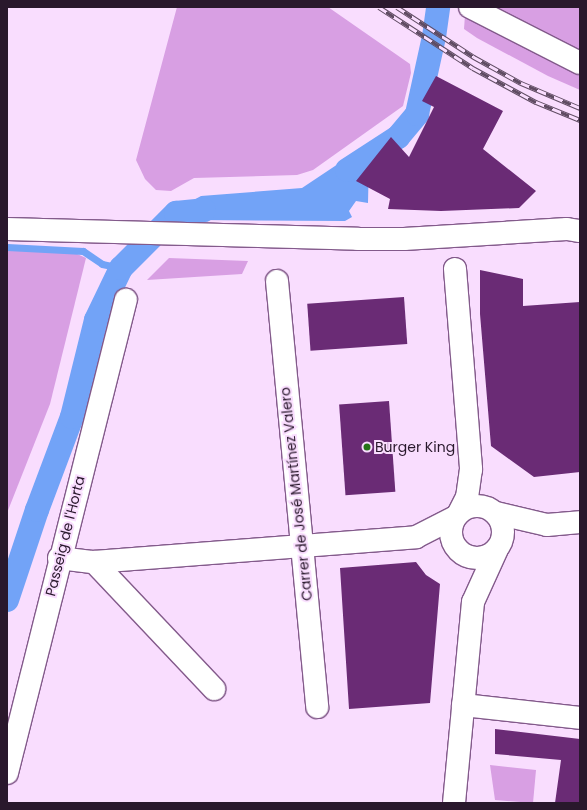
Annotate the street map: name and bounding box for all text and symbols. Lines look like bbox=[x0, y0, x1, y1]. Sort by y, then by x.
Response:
street label: Carrer de José Martínez Valero bbox=[276, 386, 316, 602]
place label: Burger King bbox=[375, 439, 455, 455]
marker: Burger King bbox=[362, 442, 372, 452]
street label: Passeig de l'Horta bbox=[42, 474, 88, 598]

